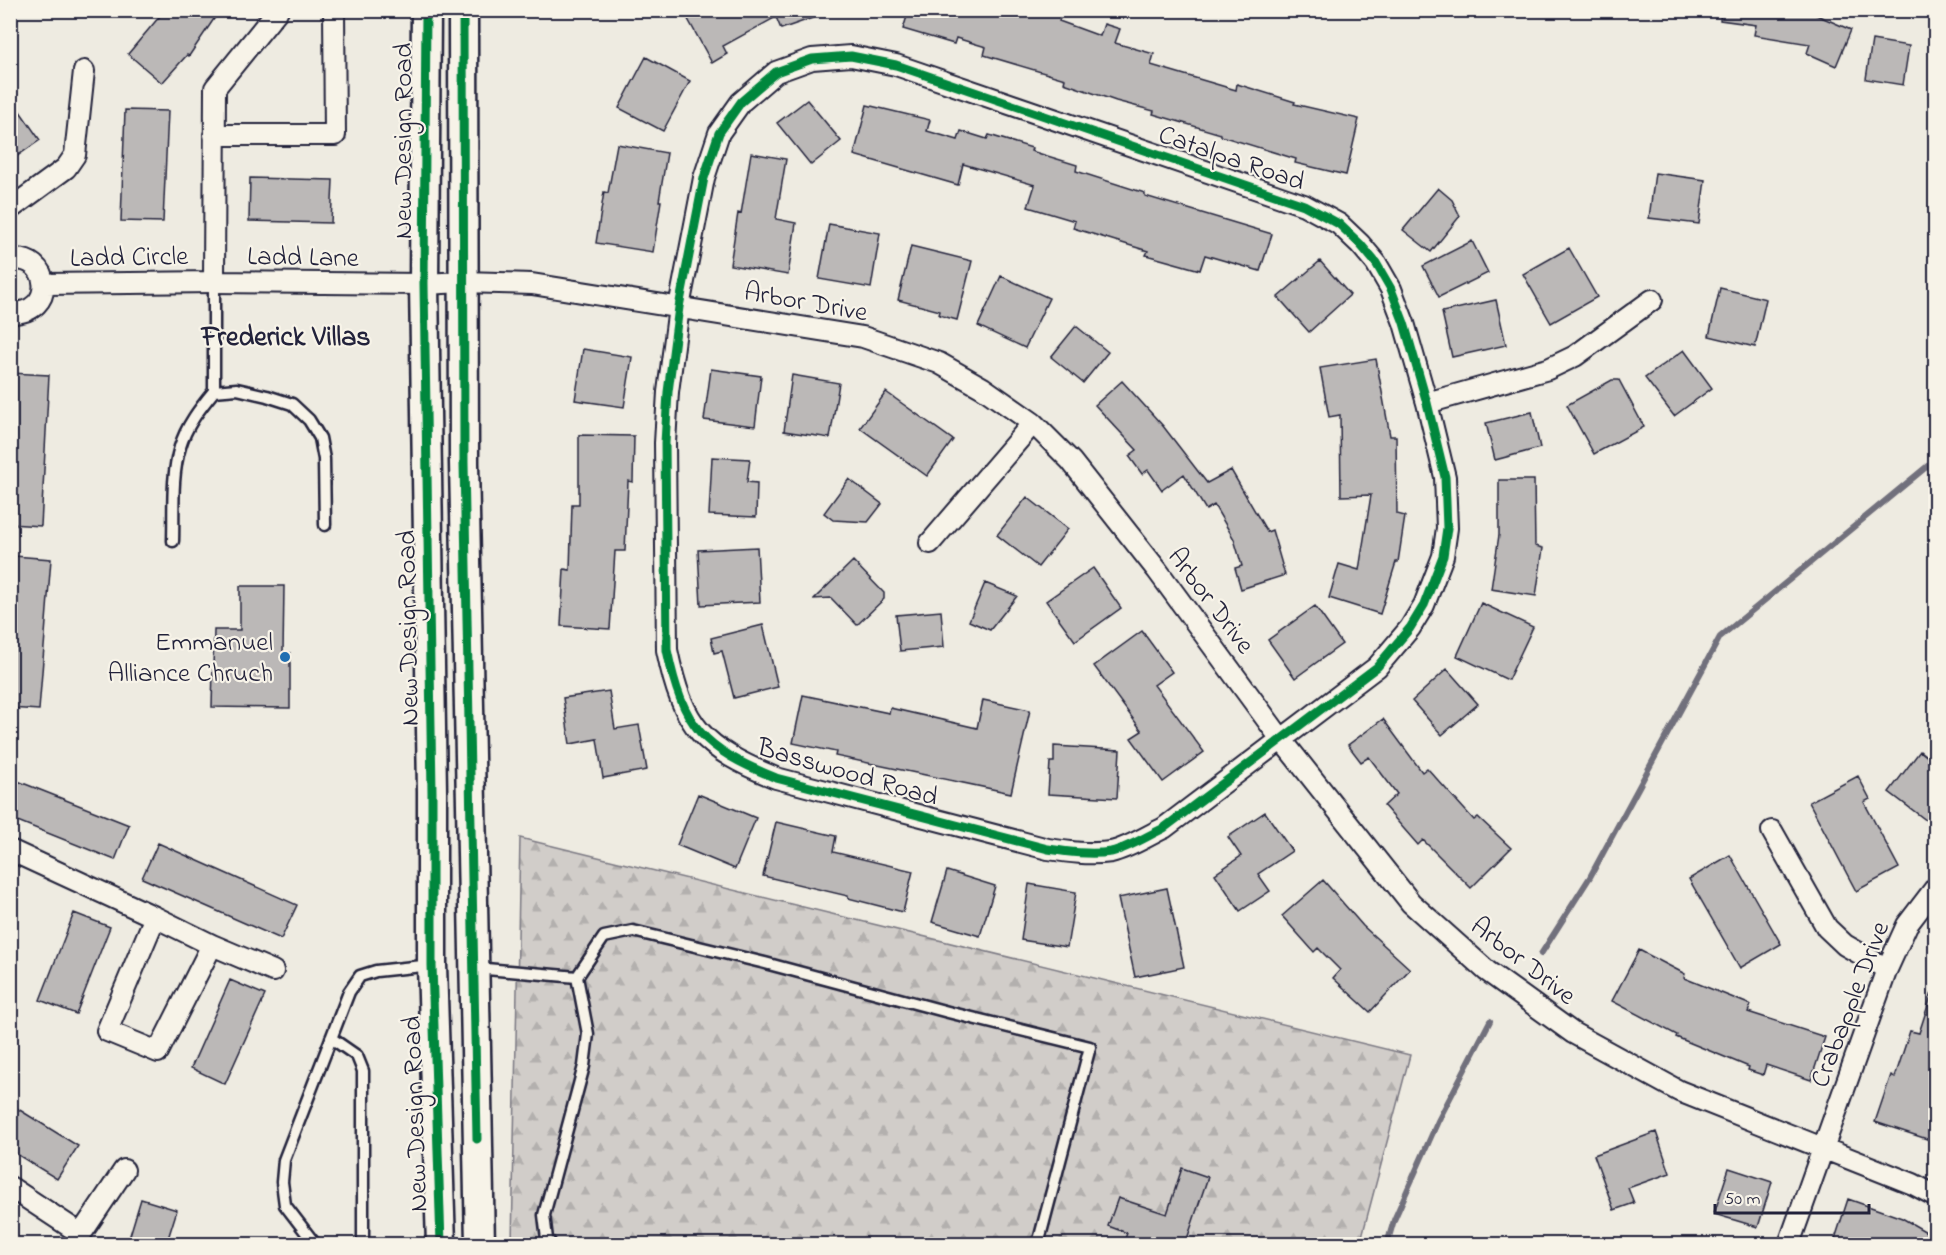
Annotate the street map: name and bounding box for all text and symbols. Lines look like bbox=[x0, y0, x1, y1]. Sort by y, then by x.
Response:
street label: New Design Road bbox=[385, 43, 424, 239]
street label: Catalpa Road bbox=[1153, 116, 1310, 203]
street label: Ladd Circle bbox=[70, 238, 189, 279]
street label: Ladd Lane bbox=[247, 238, 360, 279]
street label: Arbor Drive bbox=[741, 273, 871, 334]
district label: Frederick Villas bbox=[199, 318, 371, 359]
street label: New Design Road bbox=[388, 530, 431, 726]
street label: Arbor Drive bbox=[1157, 540, 1264, 664]
place label: Emmanuel Alliance Chruch bbox=[108, 624, 273, 694]
marker: Emmanuel Alliance Chruch bbox=[278, 650, 292, 664]
street label: Basswood Road bbox=[751, 729, 942, 818]
street label: Arbor Drive bbox=[1461, 908, 1584, 1016]
street label: Crabapple Drive bbox=[1802, 915, 1901, 1094]
street label: New Design Road bbox=[394, 1015, 439, 1213]
scale bar bbox=[1715, 1177, 1870, 1215]
text: 50 m bbox=[1724, 1187, 1761, 1213]

